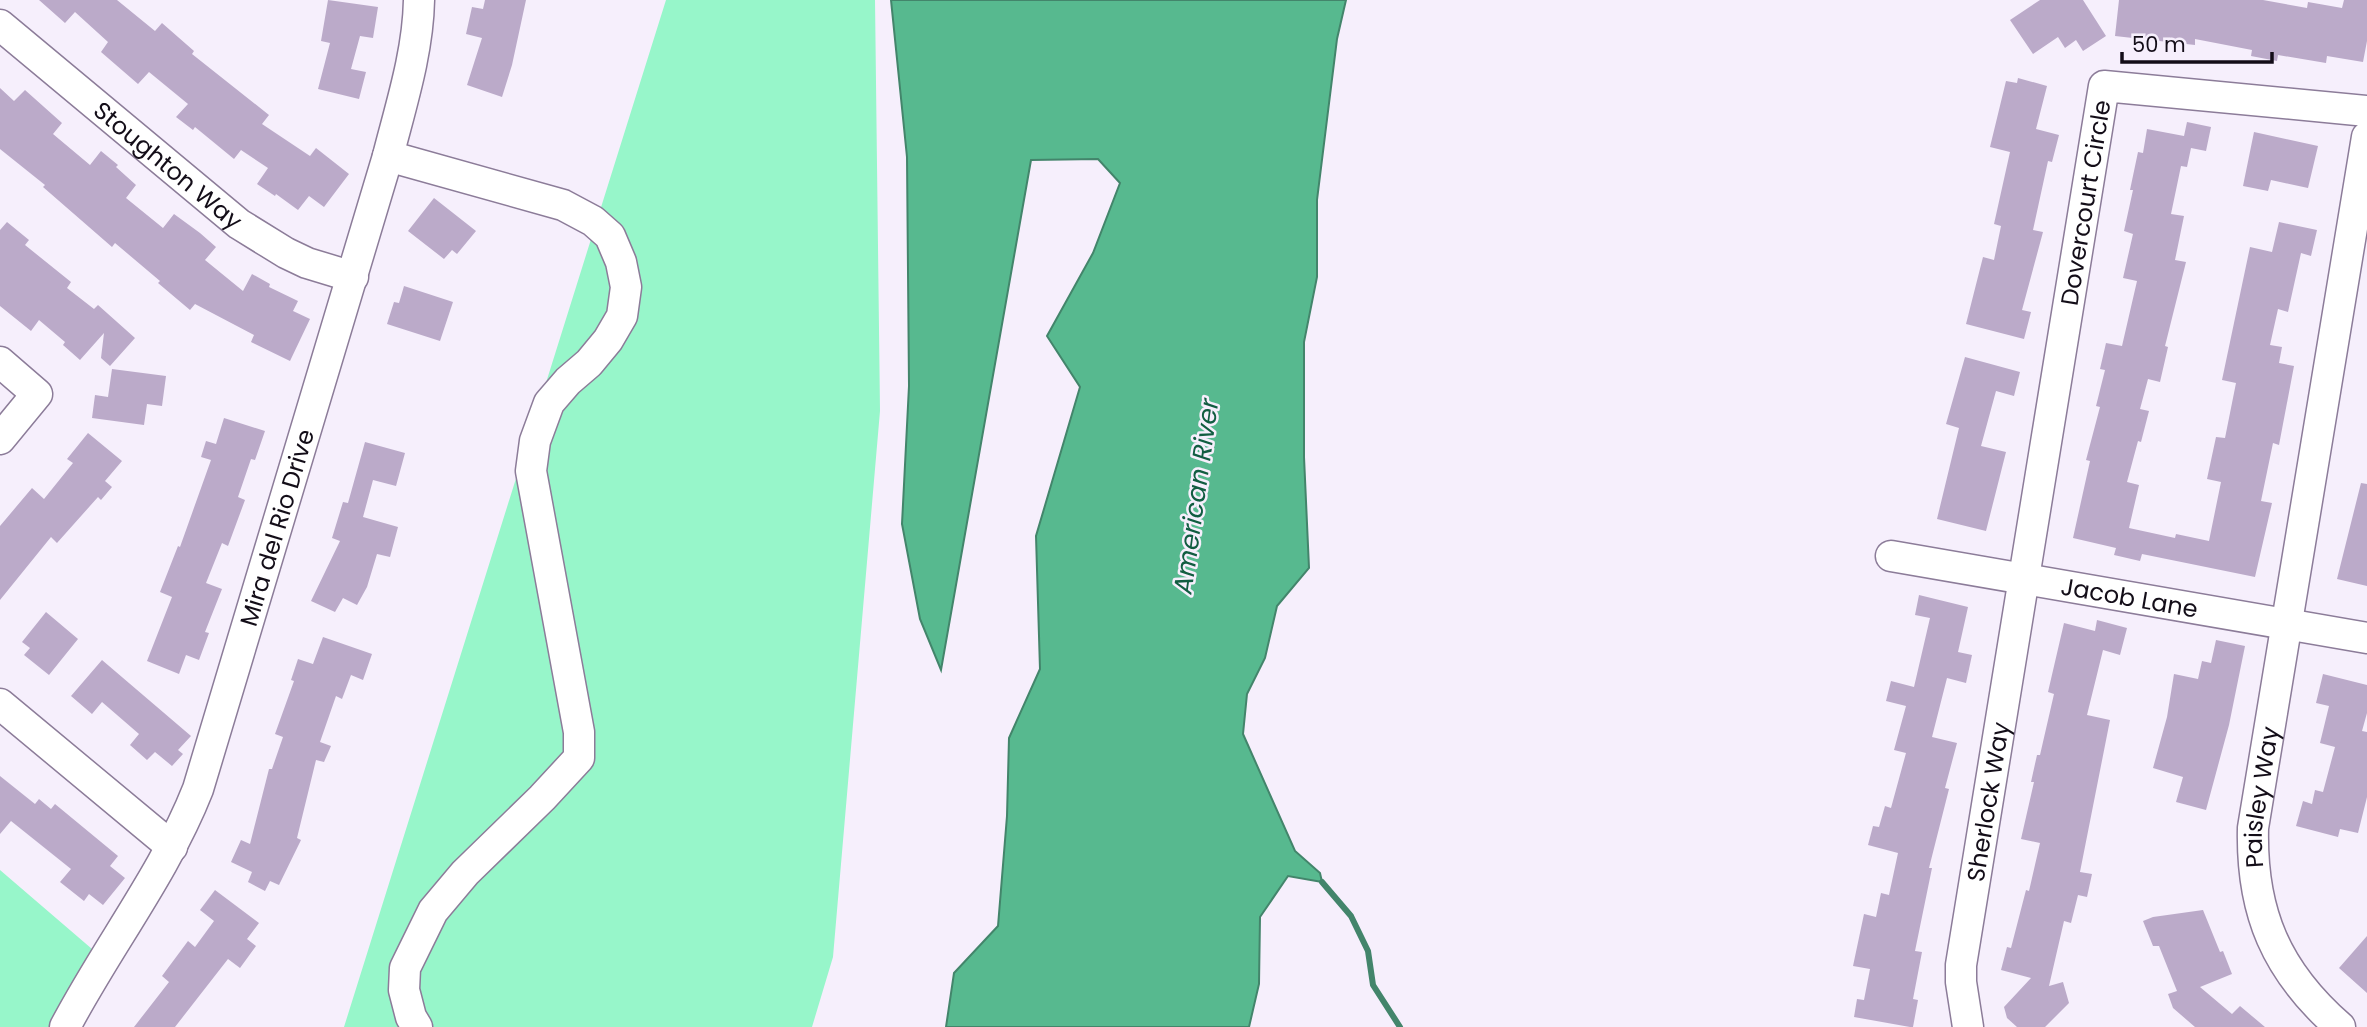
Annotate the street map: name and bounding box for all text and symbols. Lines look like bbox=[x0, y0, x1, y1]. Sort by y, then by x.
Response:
scale bar bbox=[2122, 21, 2272, 65]
text: 50 m bbox=[2132, 30, 2186, 59]
street label: Stoughton Way bbox=[87, 93, 250, 237]
street label: Dovercourt Circle bbox=[2052, 97, 2118, 308]
water label: American River bbox=[1164, 395, 1228, 597]
street label: Mira del Rio Drive bbox=[231, 425, 322, 630]
street label: Jacob Lane bbox=[2058, 569, 2201, 625]
street label: Sherlock Way bbox=[1958, 719, 2017, 884]
street label: Paisley Way bbox=[2236, 723, 2286, 869]

